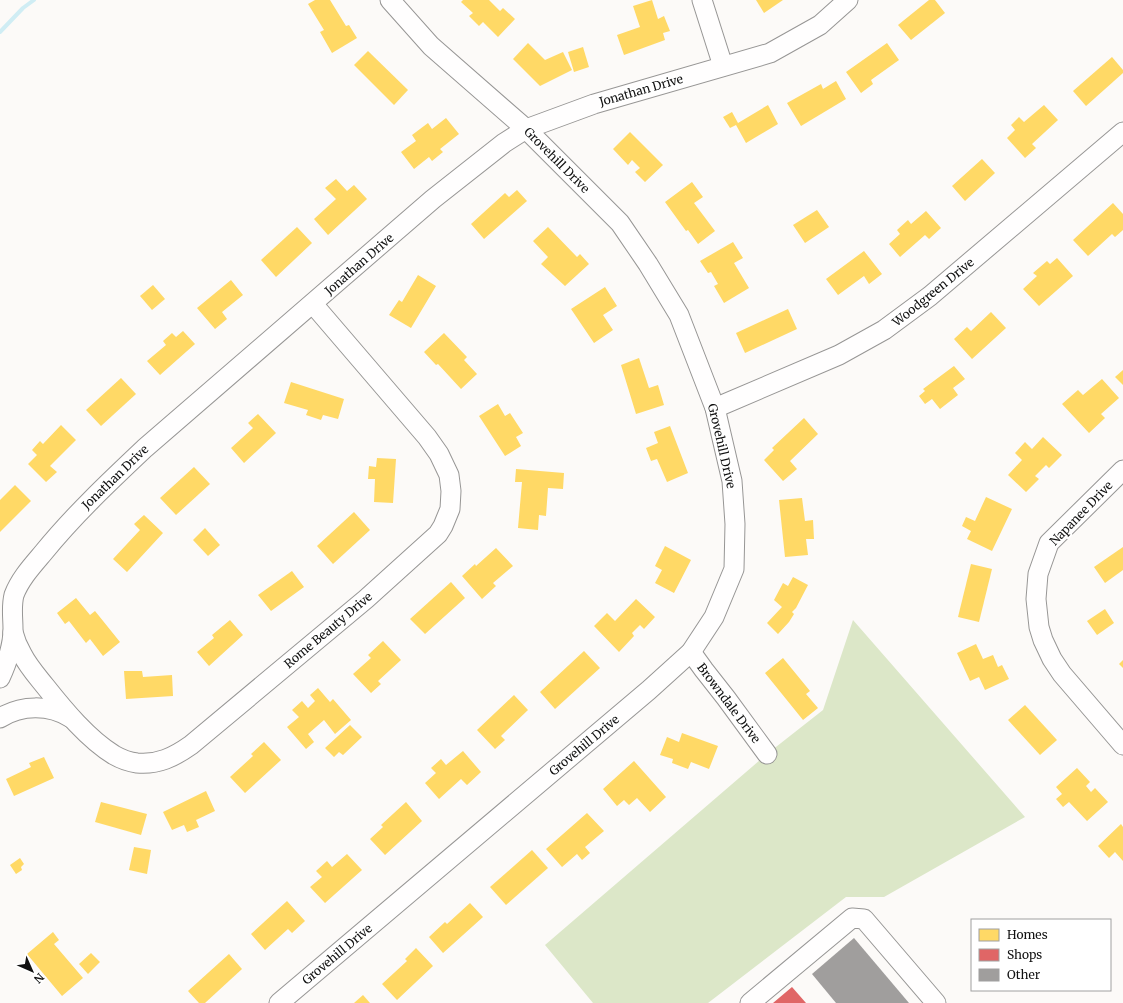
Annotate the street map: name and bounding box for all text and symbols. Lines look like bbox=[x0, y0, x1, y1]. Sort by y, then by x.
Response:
street label: Jonathan Drive bbox=[596, 71, 685, 109]
street label: Grovehill Drive bbox=[521, 124, 593, 196]
street label: Jonathan Drive bbox=[321, 230, 396, 299]
street label: Woodgreen Drive bbox=[888, 255, 977, 330]
street label: Grovehill Drive bbox=[705, 402, 739, 490]
street label: Jonathan Drive bbox=[78, 442, 151, 513]
street label: Napanee Drive bbox=[1046, 478, 1116, 548]
street label: Rome Beauty Drive bbox=[281, 589, 375, 671]
street label: Browndale Drive bbox=[694, 660, 764, 746]
street label: Grovehill Drive bbox=[546, 711, 622, 779]
legend bbox=[971, 919, 1111, 991]
street label: Grovehill Drive bbox=[299, 920, 375, 988]
text: Homes bbox=[1007, 927, 1048, 942]
text: Shops bbox=[1007, 947, 1042, 962]
north arrow bbox=[12, 951, 52, 991]
text: Other bbox=[1007, 967, 1041, 982]
text: N bbox=[31, 970, 47, 986]

